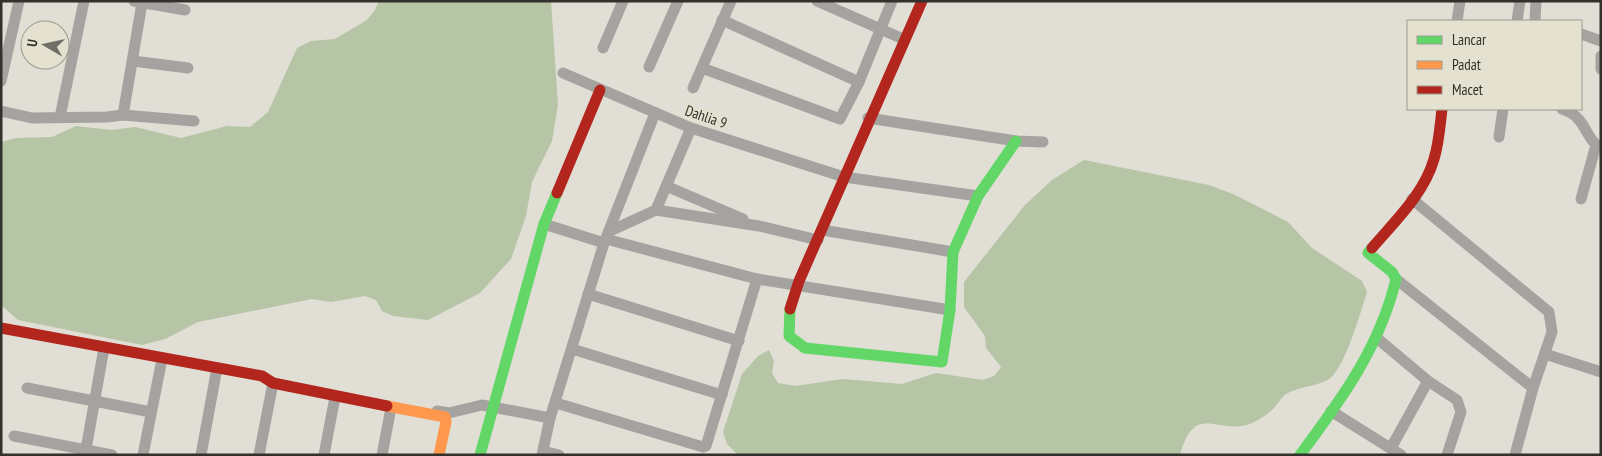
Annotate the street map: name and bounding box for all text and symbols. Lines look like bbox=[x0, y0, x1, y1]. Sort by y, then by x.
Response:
north arrow bbox=[20, 20, 70, 70]
legend bbox=[1407, 20, 1582, 110]
text: Lancar bbox=[1452, 30, 1487, 49]
text: U bbox=[23, 38, 42, 48]
text: Padat bbox=[1452, 55, 1481, 74]
text: Macet bbox=[1452, 80, 1483, 99]
street label: Dahlia 9 bbox=[683, 101, 730, 133]

